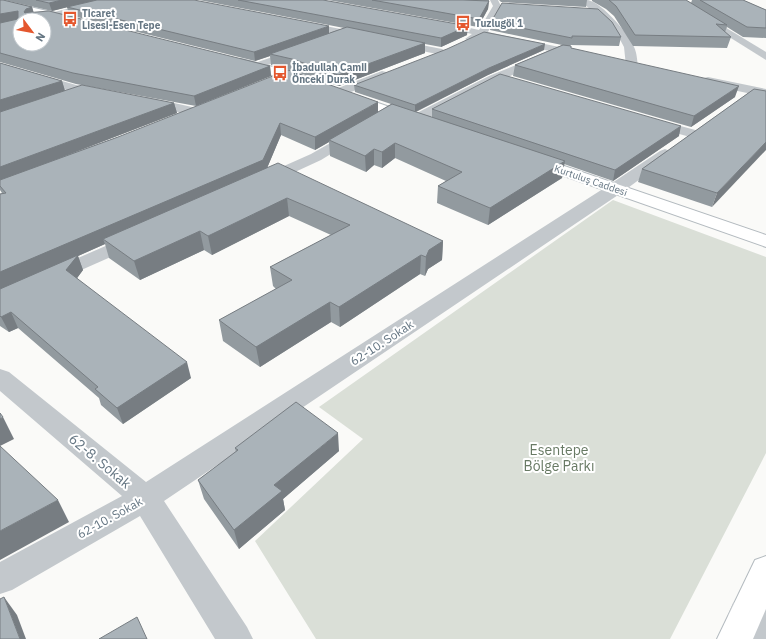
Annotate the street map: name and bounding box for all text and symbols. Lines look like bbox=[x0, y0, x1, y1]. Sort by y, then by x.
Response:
place label: Ticaret Lisesi-Esen Tepe bbox=[82, 7, 161, 32]
bus stop icon: Ticaret Lisesi-Esen Tepe bbox=[61, 10, 79, 28]
north arrow bbox=[12, 12, 52, 52]
bus stop icon: Tuzlugöl 1 bbox=[454, 14, 472, 32]
place label: Tuzlugöl 1 bbox=[475, 17, 523, 30]
text: N bbox=[32, 30, 49, 44]
place label: İbadullah Camii Önceki Durak bbox=[292, 61, 367, 86]
bus stop icon: İbadullah Camii Önceki Durak bbox=[271, 64, 289, 82]
street label: Kurtuluş Caddesi bbox=[553, 162, 629, 199]
street label: 62-10. Sokak bbox=[347, 316, 417, 369]
street label: 62-8. Sokak bbox=[65, 430, 135, 493]
park label: Esentepe Bölge Parkı bbox=[524, 441, 594, 475]
street label: 62-10. Sokak bbox=[74, 493, 146, 542]

